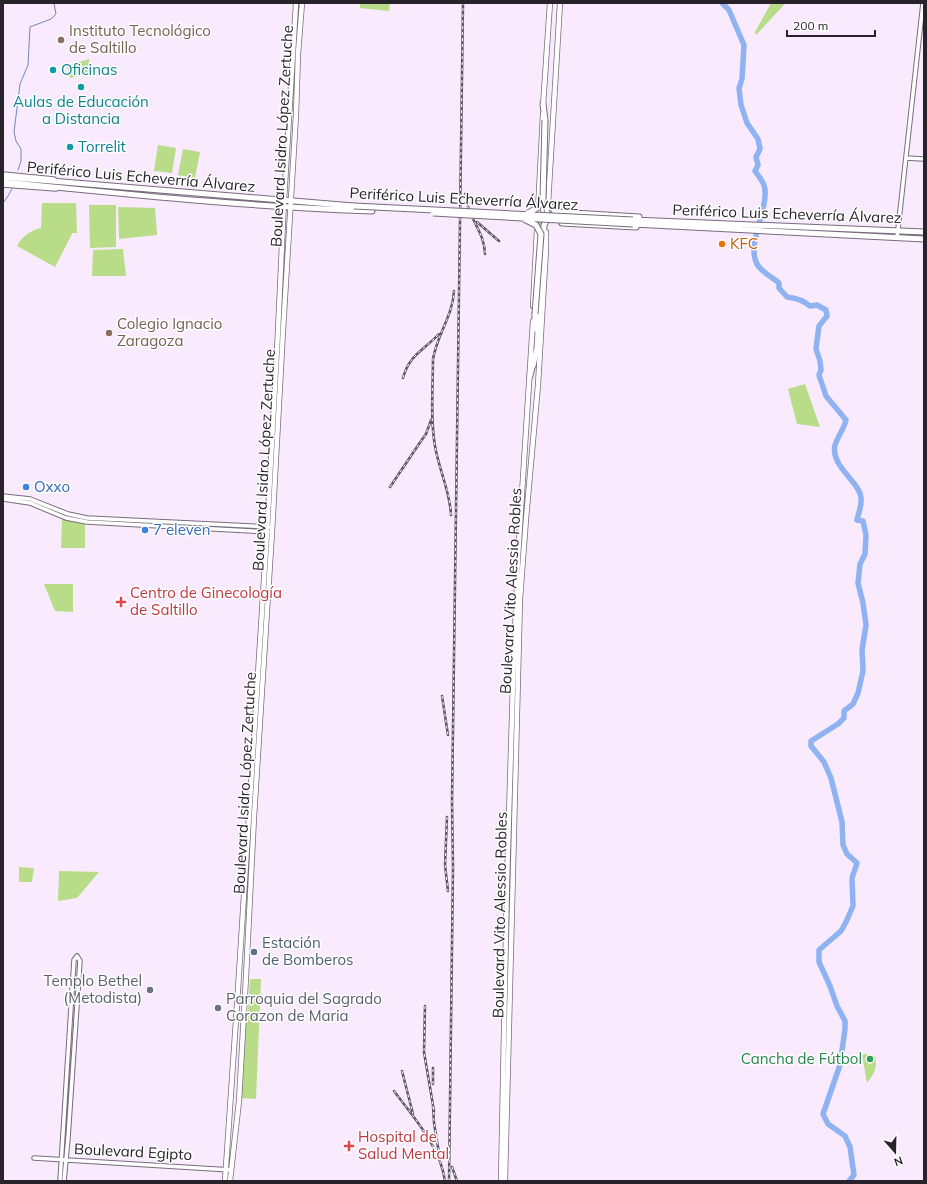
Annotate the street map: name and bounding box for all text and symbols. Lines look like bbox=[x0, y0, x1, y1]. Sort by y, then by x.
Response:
scale bar bbox=[787, 12, 875, 38]
text: 200 m bbox=[793, 18, 828, 33]
place label: Instituto Tecnológico de Saltillo bbox=[69, 21, 211, 57]
street label: Boulevard Isidro López Zertuche bbox=[266, 24, 297, 247]
marker: Instituto Tecnológico de Saltillo bbox=[56, 35, 66, 45]
place label: Oficinas bbox=[61, 60, 117, 79]
marker: Oficinas bbox=[48, 65, 58, 75]
marker: Aulas de Educación a Distancia bbox=[76, 82, 86, 92]
place label: Aulas de Educación a Distancia bbox=[13, 92, 149, 128]
place label: Torrelit bbox=[78, 137, 126, 156]
marker: Torrelit bbox=[65, 142, 75, 152]
street label: Periférico Luis Echeverría Álvarez bbox=[26, 157, 256, 196]
street label: Periférico Luis Echeverría Álvarez bbox=[349, 183, 579, 214]
street label: Periférico Luis Echeverría Álvarez bbox=[672, 200, 902, 227]
place label: KFC bbox=[730, 234, 758, 253]
marker: KFC bbox=[717, 239, 727, 249]
place label: Colegio Ignacio Zaragoza bbox=[117, 314, 222, 350]
marker: Colegio Ignacio Zaragoza bbox=[104, 328, 114, 338]
street label: Boulevard Isidro López Zertuche bbox=[248, 348, 279, 571]
place label: Oxxo bbox=[34, 477, 70, 496]
marker: Oxxo bbox=[21, 482, 31, 492]
street label: Boulevard Vito Alessio Robles bbox=[496, 487, 525, 695]
place label: 7 eleven bbox=[153, 520, 211, 539]
marker: 7 eleven bbox=[140, 525, 150, 535]
place label: Centro de Ginecología de Saltillo bbox=[130, 583, 282, 619]
marker: Centro de Ginecología de Saltillo bbox=[115, 596, 127, 608]
street label: Boulevard Isidro López Zertuche bbox=[229, 671, 260, 894]
street label: Boulevard Vito Alessio Robles bbox=[488, 812, 511, 1018]
place label: Estación de Bomberos bbox=[262, 933, 354, 969]
marker: Estación de Bomberos bbox=[249, 947, 259, 957]
place label: Templo Bethel (Metodista) bbox=[44, 971, 142, 1007]
marker: Templo Bethel (Metodista) bbox=[145, 985, 155, 995]
place label: Parroquia del Sagrado Corazon de Maria bbox=[226, 989, 382, 1025]
marker: Parroquia del Sagrado Corazon de Maria bbox=[213, 1003, 223, 1013]
place label: Cancha de Fútbol bbox=[741, 1049, 862, 1068]
marker: Cancha de Fútbol bbox=[865, 1054, 875, 1064]
place label: Hospital de Salud Mental bbox=[358, 1127, 449, 1163]
north arrow bbox=[875, 1132, 915, 1172]
street label: Boulevard Egipto bbox=[74, 1139, 193, 1164]
marker: Hospital de Salud Mental bbox=[343, 1140, 355, 1152]
text: N bbox=[892, 1153, 905, 1169]

